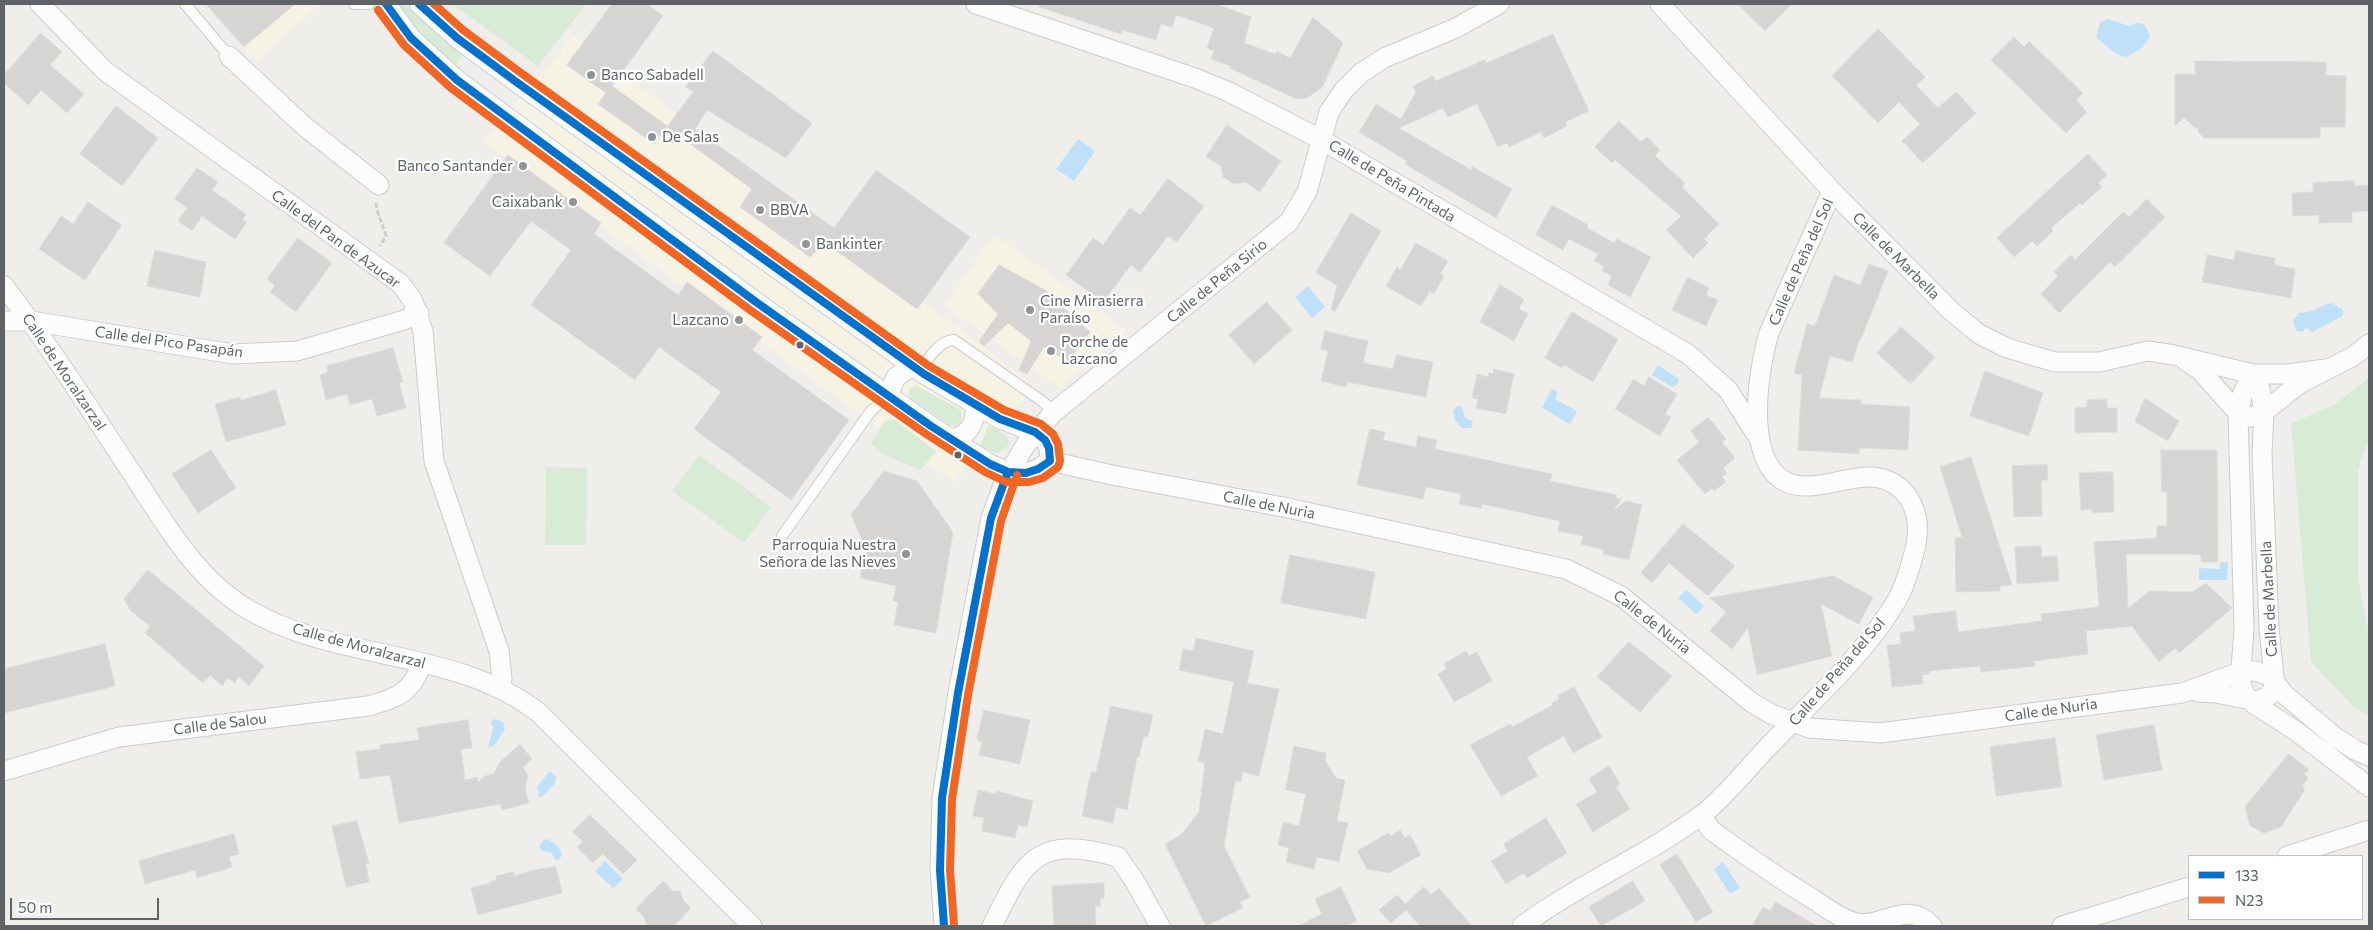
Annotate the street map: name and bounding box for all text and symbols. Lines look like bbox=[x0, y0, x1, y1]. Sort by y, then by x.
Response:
place label: Banco Sabadell bbox=[601, 66, 704, 84]
marker: Banco Sabadell bbox=[585, 69, 597, 81]
place label: De Salas bbox=[662, 128, 719, 146]
marker: De Salas bbox=[646, 131, 658, 143]
street label: Calle de Peña Pintada bbox=[1325, 136, 1459, 226]
place label: Banco Santander bbox=[397, 157, 513, 175]
marker: Banco Santander bbox=[517, 160, 529, 172]
street label: Calle del Pan de Azucar bbox=[268, 186, 404, 292]
place label: Caixabank bbox=[492, 193, 563, 211]
marker: Caixabank bbox=[567, 196, 579, 208]
street label: Calle de Peña del Sol bbox=[1765, 196, 1837, 328]
place label: BBVA bbox=[770, 201, 809, 219]
marker: BBVA bbox=[754, 204, 766, 216]
street label: Calle de Marbella bbox=[1849, 209, 1943, 303]
place label: Bankinter bbox=[816, 235, 883, 253]
street label: Calle de Peña Sirio bbox=[1163, 235, 1271, 327]
marker: Bankinter bbox=[800, 238, 812, 250]
place label: Cine Mirasierra Paraíso bbox=[1040, 292, 1144, 327]
marker: Cine Mirasierra Paraíso bbox=[1024, 304, 1036, 316]
street label: Calle de Moralzarzal bbox=[18, 310, 110, 434]
place label: Lazcano bbox=[672, 311, 729, 329]
marker: Lazcano bbox=[733, 314, 745, 326]
street label: Calle del Pico Pasapán bbox=[94, 323, 244, 361]
place label: Porche de Lazcano bbox=[1061, 333, 1128, 368]
unlabelled marker bbox=[795, 340, 805, 350]
marker: Porche de Lazcano bbox=[1045, 345, 1057, 357]
unlabelled marker bbox=[953, 450, 963, 460]
street label: Calle de Nuria bbox=[1221, 487, 1317, 523]
place label: Parroquia Nuestra Señora de las Nieves bbox=[759, 536, 896, 571]
street label: Calle de Marbella bbox=[2257, 540, 2281, 658]
marker: Parroquia Nuestra Señora de las Nieves bbox=[900, 548, 912, 560]
street label: Calle de Nuria bbox=[1610, 586, 1694, 658]
street label: Calle de Peña del Sol bbox=[1785, 614, 1889, 730]
street label: Calle de Moralzarzal bbox=[290, 620, 428, 672]
street label: Calle de Nuria bbox=[2004, 695, 2098, 725]
street label: Calle de Salou bbox=[172, 709, 268, 739]
legend bbox=[2188, 855, 2363, 920]
text: 133 bbox=[2235, 866, 2259, 884]
scale bar bbox=[12, 888, 161, 920]
text: N23 bbox=[2235, 891, 2263, 909]
text: 50 m bbox=[18, 898, 52, 916]

